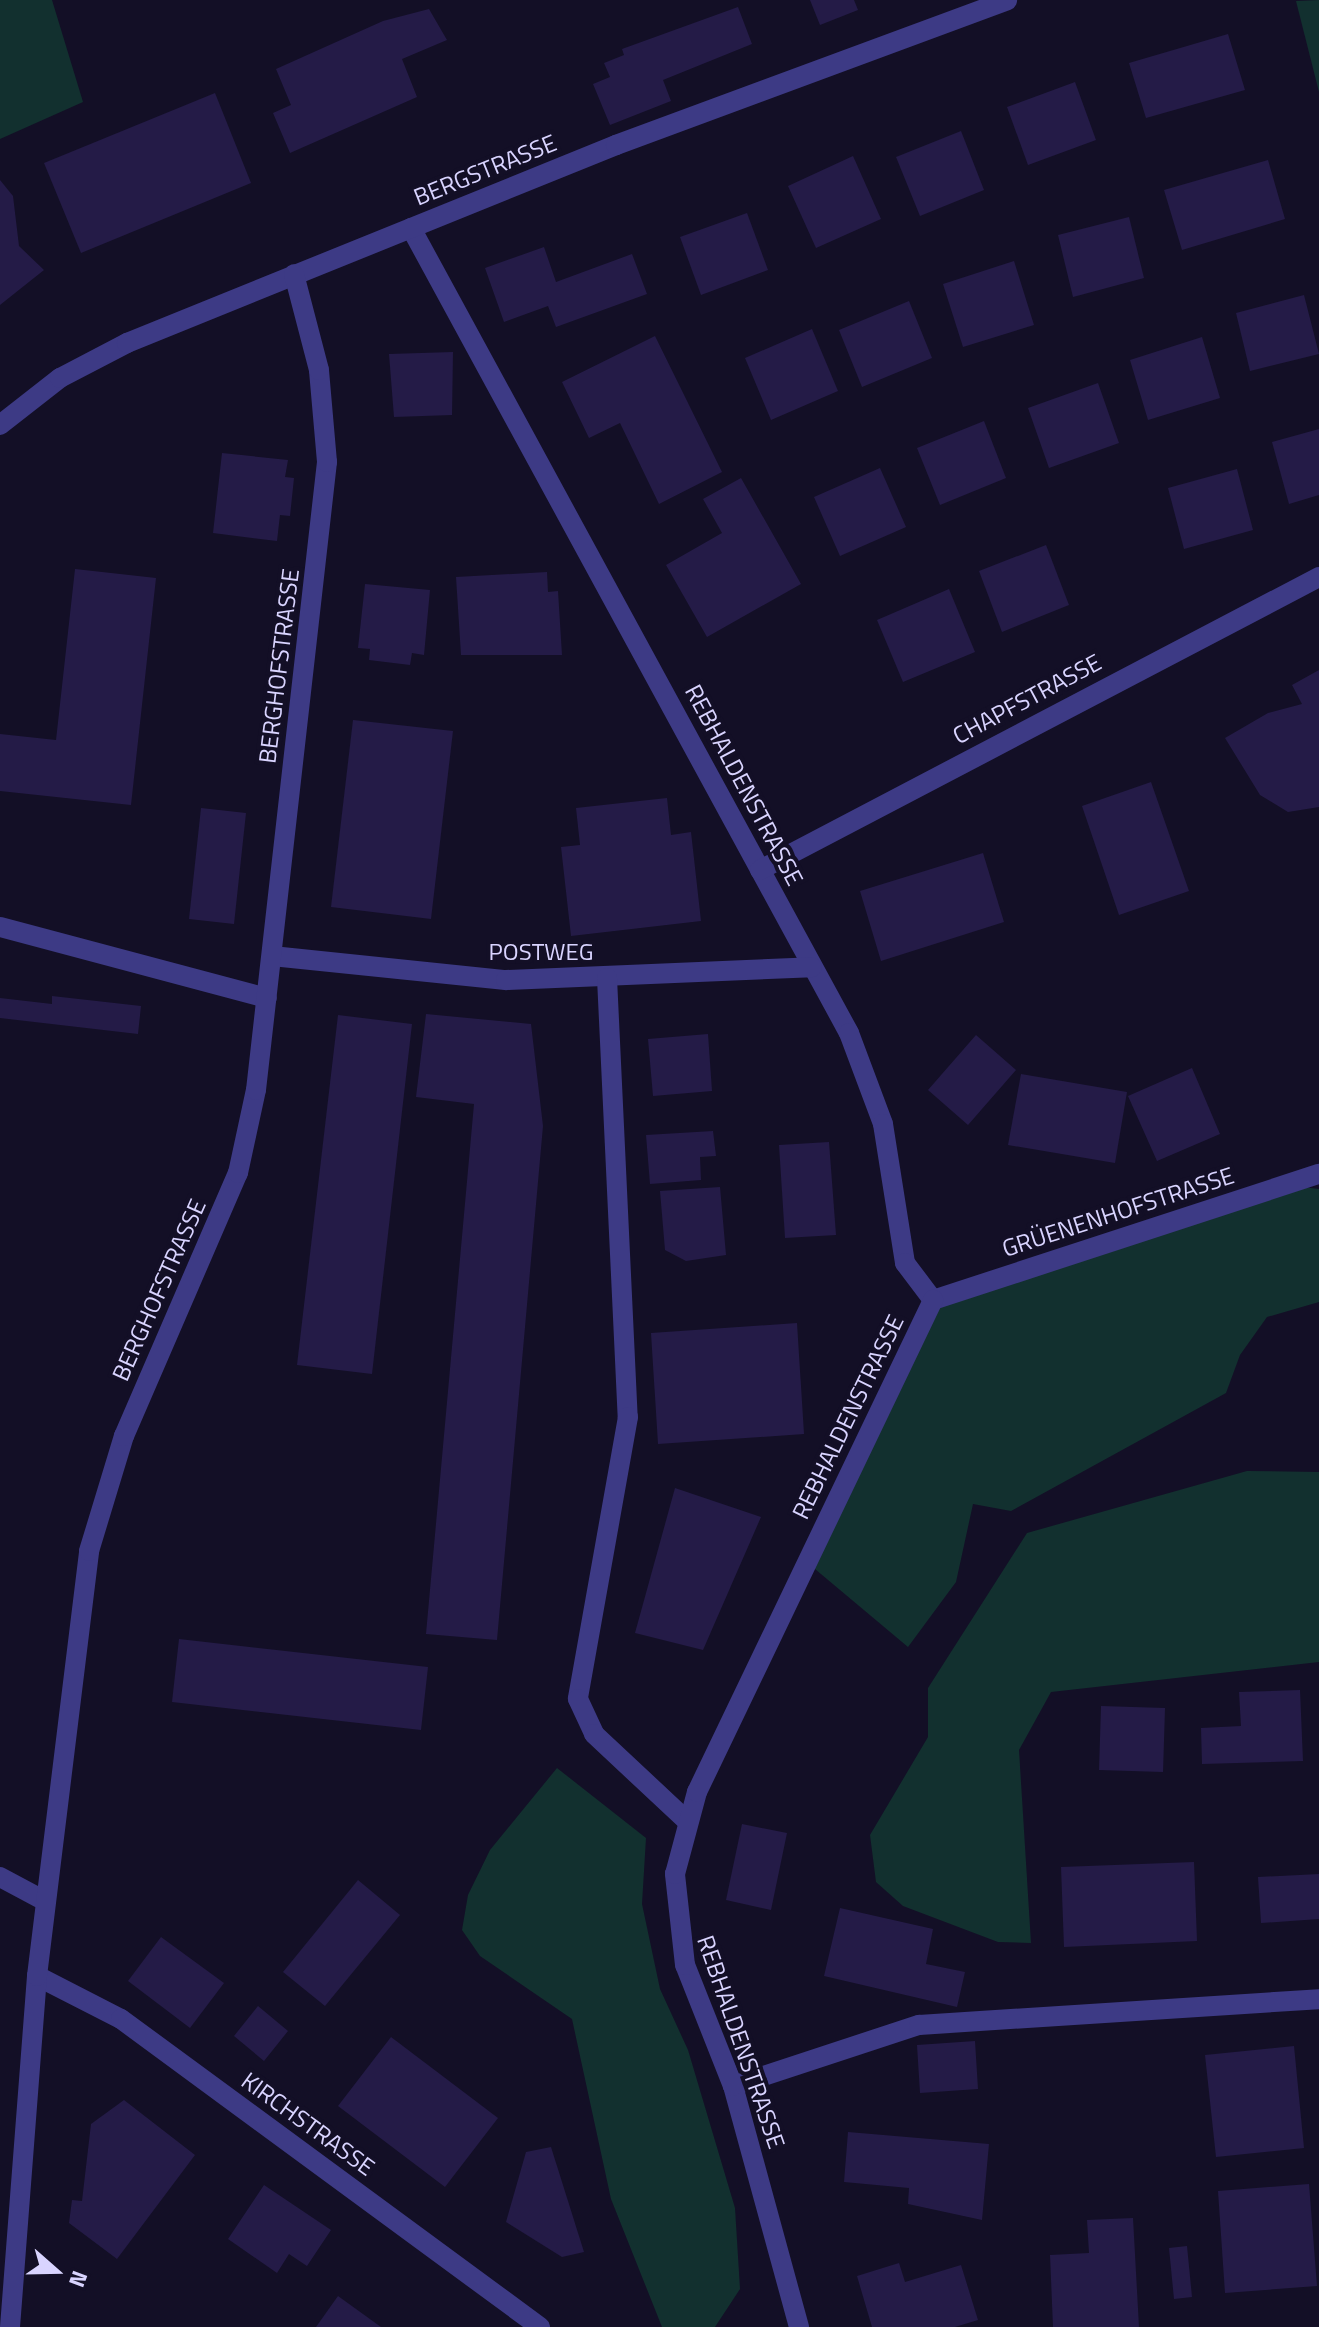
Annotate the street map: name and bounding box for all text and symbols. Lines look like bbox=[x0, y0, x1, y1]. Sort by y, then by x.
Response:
street label: BERGSTRASSE bbox=[409, 128, 561, 212]
street label: BERGHOFSTRASSE bbox=[253, 567, 305, 765]
street label: CHAPFSTRASSE bbox=[948, 648, 1106, 750]
street label: REBHALDENSTRASSE bbox=[679, 680, 809, 890]
street label: POSTWEG bbox=[489, 938, 593, 966]
street label: GRÜENENHOFSTRASSE bbox=[998, 1161, 1238, 1263]
street label: BERGHOFSTRASSE bbox=[106, 1195, 212, 1385]
street label: REBHALDENSTRASSE bbox=[786, 1310, 910, 1524]
street label: REBHALDENSTRASSE bbox=[691, 1932, 791, 2152]
street label: KIRCHSTRASSE bbox=[236, 2066, 380, 2182]
north arrow bbox=[16, 2231, 96, 2311]
text: N bbox=[60, 2266, 97, 2292]

